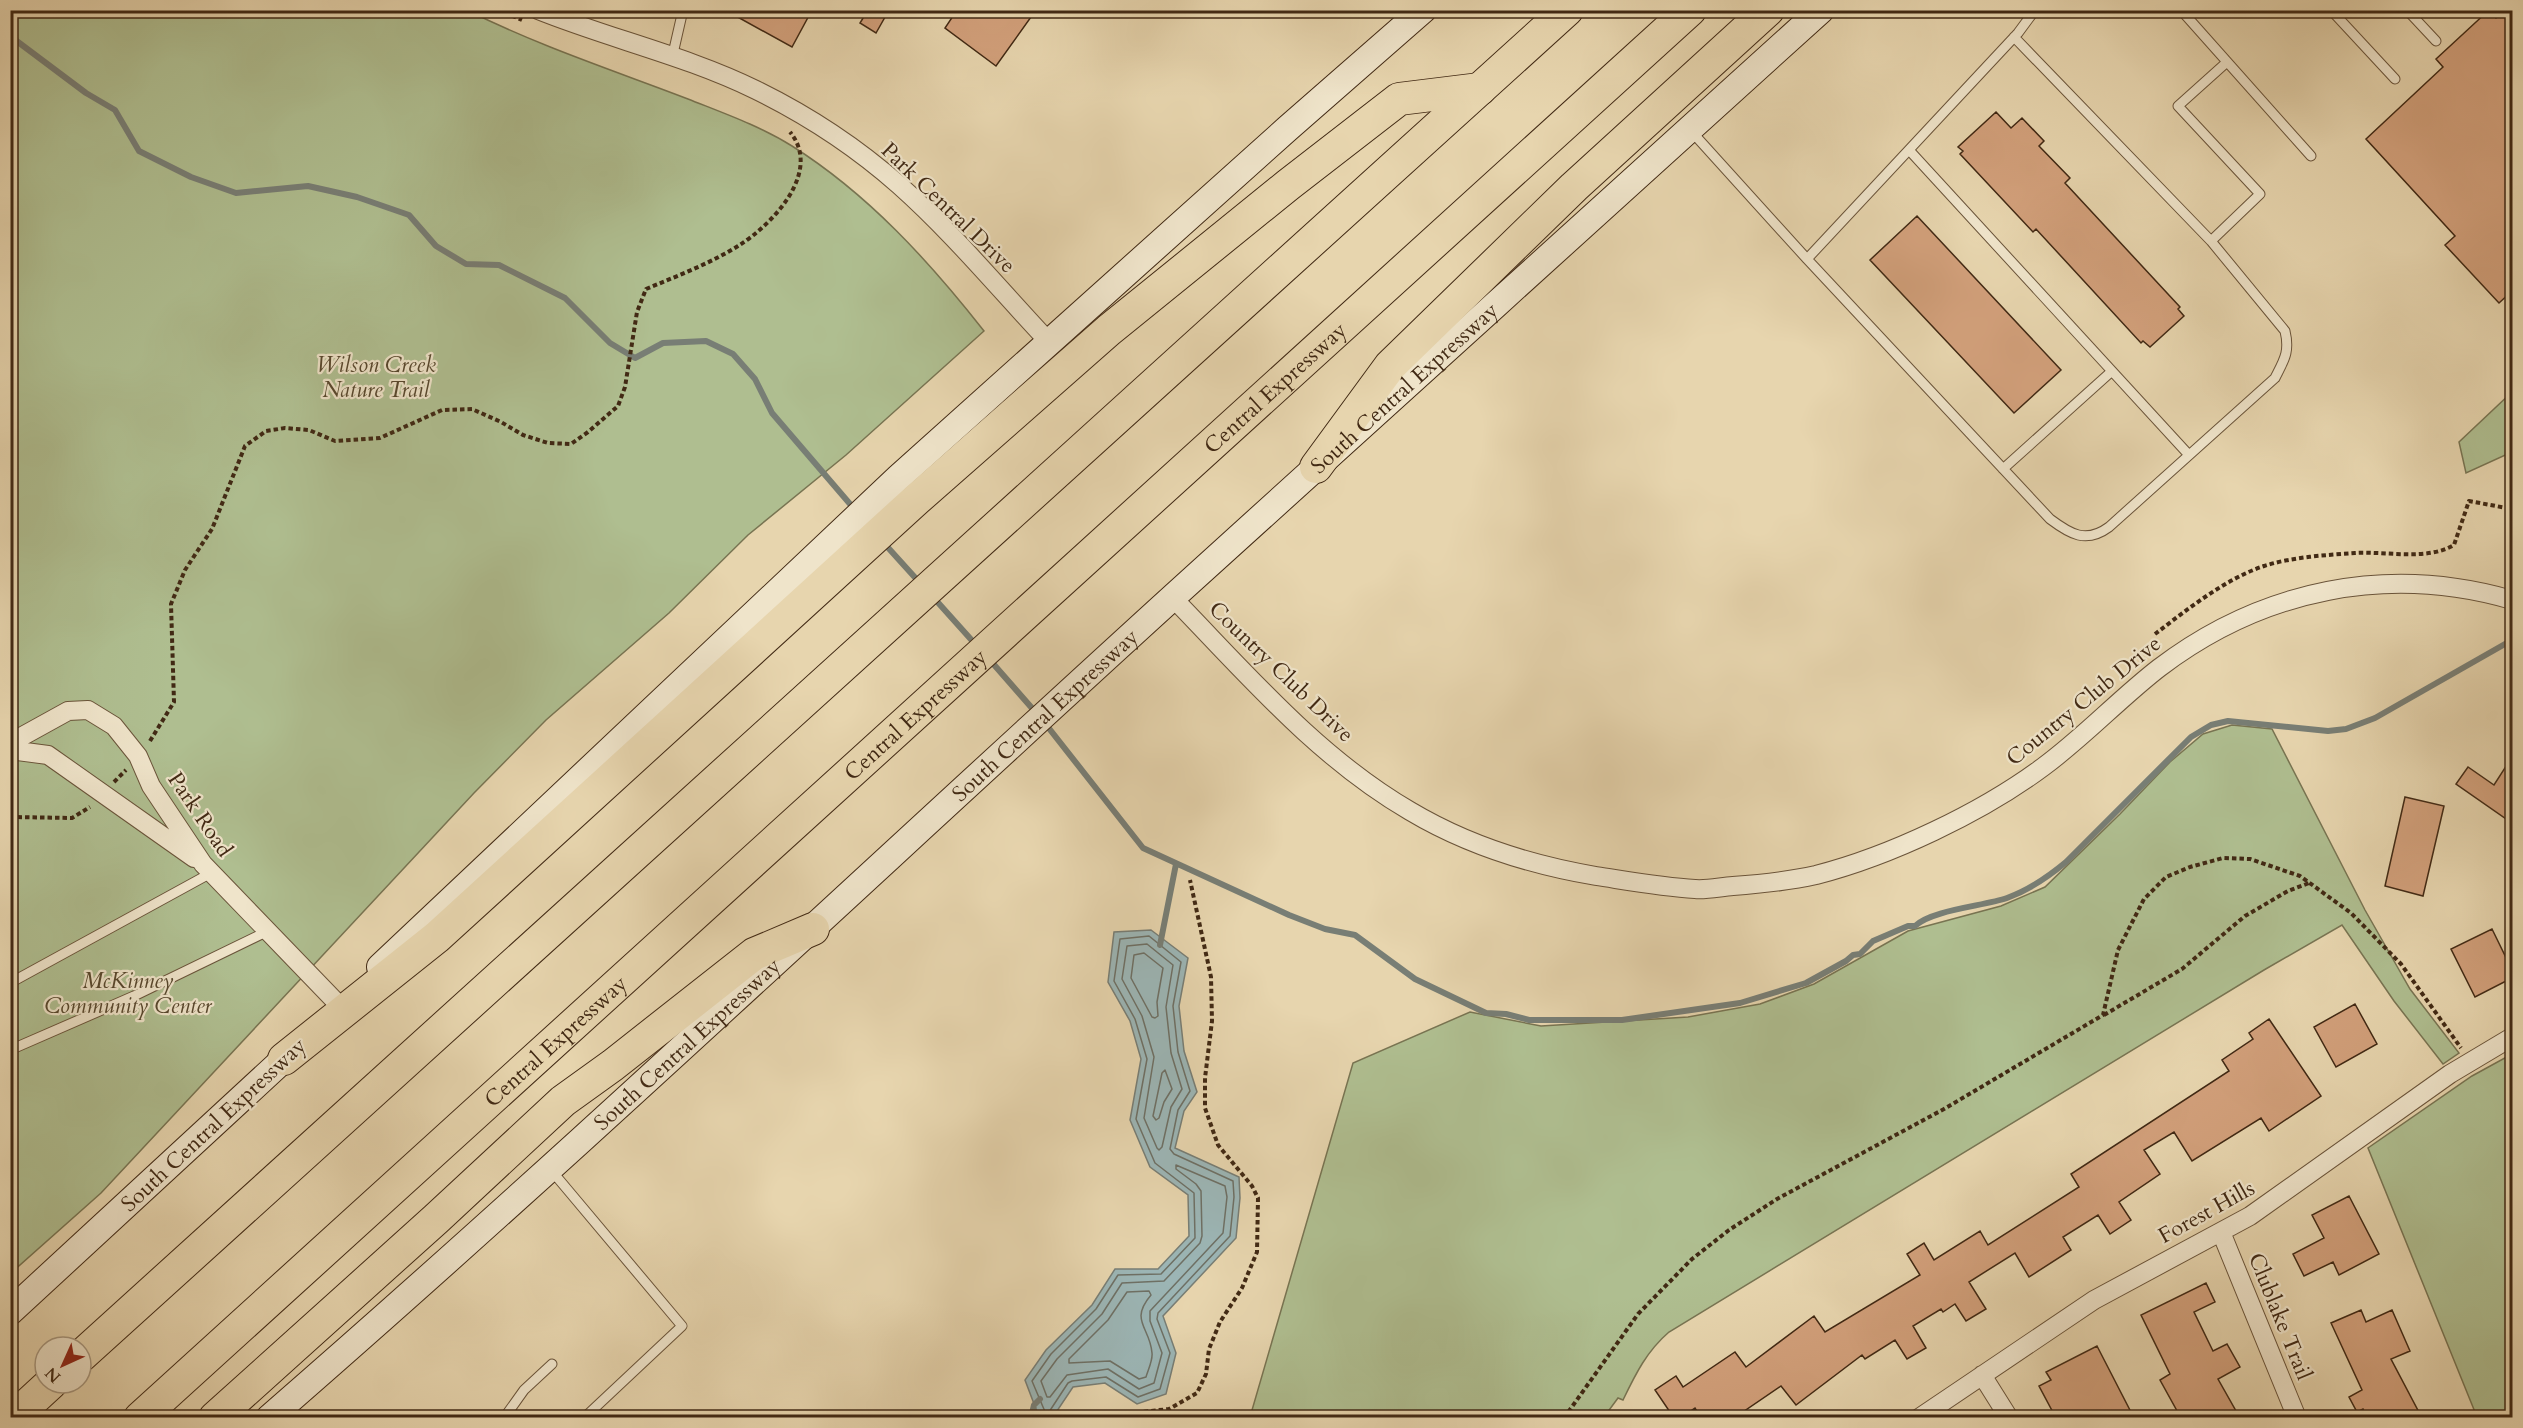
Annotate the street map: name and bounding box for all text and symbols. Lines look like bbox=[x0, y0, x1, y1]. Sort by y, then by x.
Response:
street label: Park Central Drive bbox=[874, 136, 1022, 280]
street label: South Central Expressway bbox=[1304, 295, 1505, 481]
street label: Central Expressway bbox=[1198, 315, 1354, 461]
park label: Wilson Creek Nature Trail bbox=[316, 350, 436, 405]
street label: Country Club Drive bbox=[1202, 595, 1361, 749]
street label: South Central Expressway bbox=[945, 622, 1145, 809]
street label: Country Club Drive bbox=[2000, 629, 2167, 773]
street label: Central Expressway bbox=[838, 642, 994, 787]
street label: Park Road bbox=[161, 766, 240, 863]
street label: South Central Expressway bbox=[588, 951, 787, 1137]
park label: McKinney Community Center bbox=[44, 966, 213, 1021]
street label: Central Expressway bbox=[478, 969, 634, 1114]
street label: South Central Expressway bbox=[115, 1031, 313, 1219]
street label: Forest Hills bbox=[2153, 1173, 2260, 1251]
street label: Clublake Trail bbox=[2241, 1248, 2319, 1385]
north arrow bbox=[33, 1335, 93, 1395]
text: N bbox=[40, 1362, 66, 1388]

